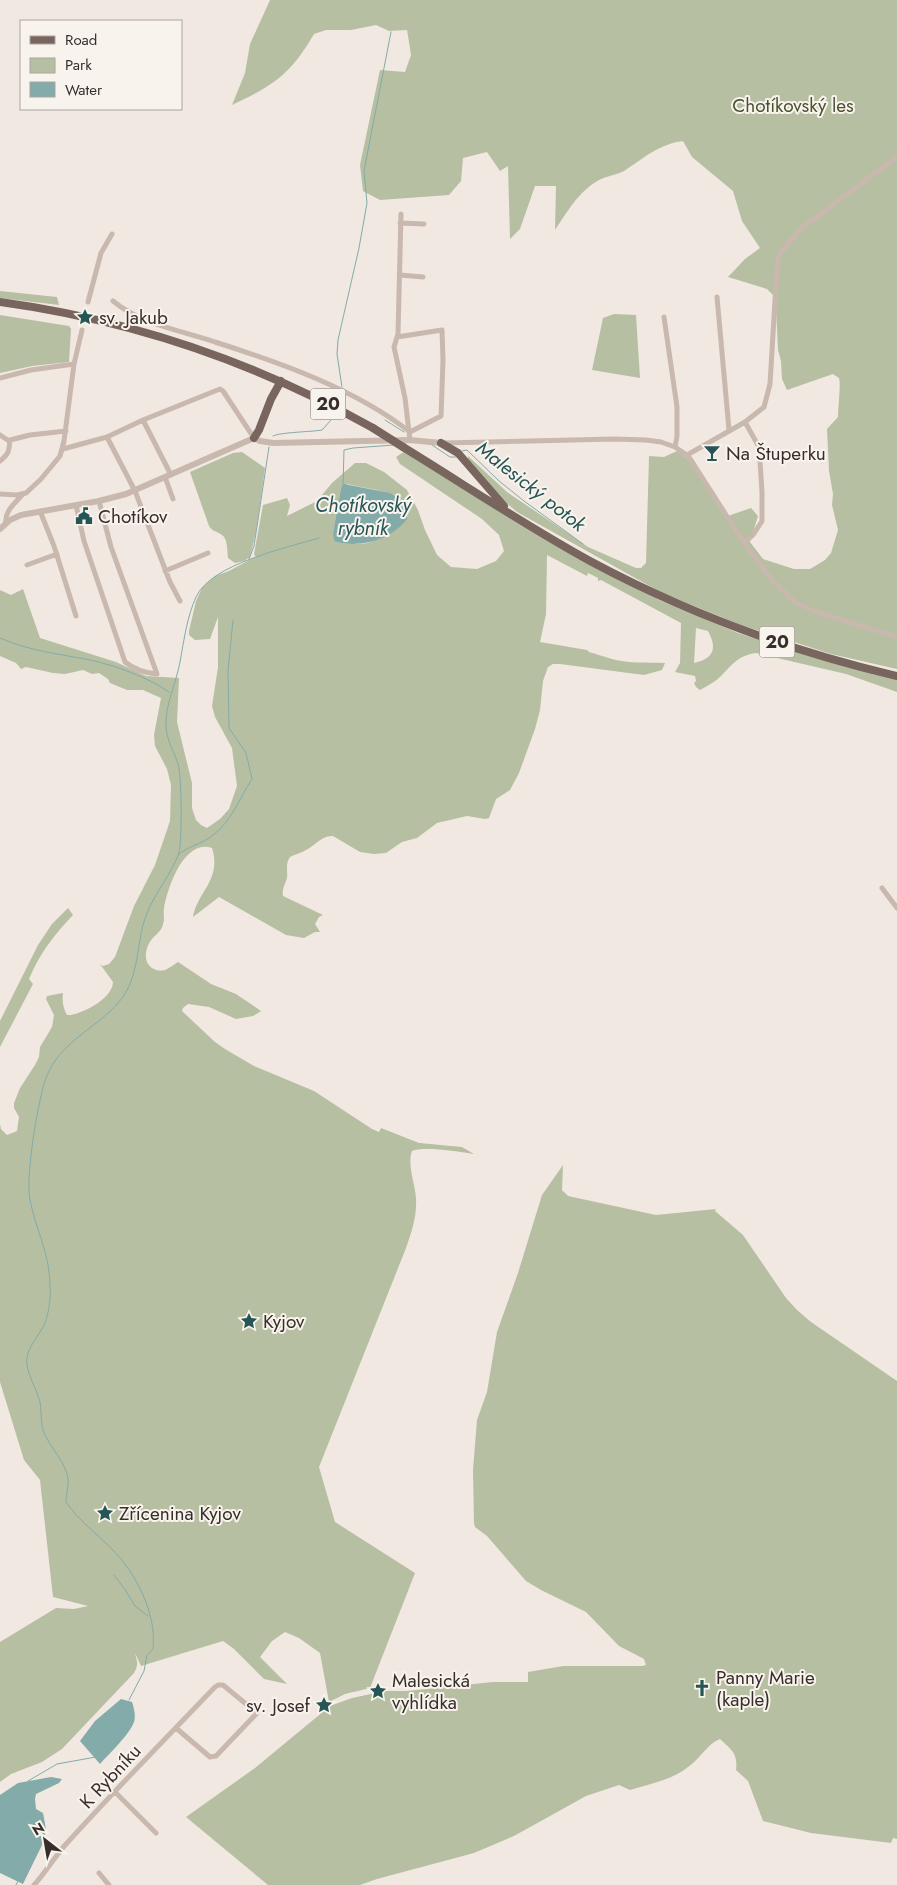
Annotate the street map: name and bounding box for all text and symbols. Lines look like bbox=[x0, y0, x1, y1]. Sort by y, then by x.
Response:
legend bbox=[20, 20, 182, 110]
text: Road bbox=[65, 29, 97, 51]
text: Park bbox=[65, 54, 92, 76]
text: Water bbox=[65, 79, 103, 101]
park label: Chotíkovský les bbox=[732, 92, 854, 119]
place label: sv. Jakub bbox=[99, 304, 168, 331]
place icon: sv. Jakub bbox=[75, 307, 95, 327]
road number: 20 bbox=[310, 388, 346, 419]
water label: Malesický potok bbox=[470, 434, 593, 539]
place label: Na Štuperku bbox=[726, 440, 826, 467]
bar icon: Na Štuperku bbox=[702, 443, 722, 463]
water label: Chotíkovský rybník bbox=[315, 491, 412, 543]
place label: Chotíkov bbox=[98, 503, 168, 530]
public building icon: Chotíkov bbox=[74, 506, 94, 526]
road number: 20 bbox=[760, 626, 794, 658]
place label: Kyjov bbox=[263, 1308, 305, 1335]
place icon: Kyjov bbox=[239, 1311, 259, 1331]
place label: Zřícenina Kyjov bbox=[119, 1500, 241, 1527]
place icon: Zřícenina Kyjov bbox=[95, 1503, 115, 1523]
place label: Panny Marie (kaple) bbox=[716, 1664, 815, 1713]
place label: Malesická vyhlídka bbox=[392, 1667, 470, 1716]
church icon: Panny Marie (kaple) bbox=[692, 1678, 712, 1698]
place icon: Malesická vyhlídka bbox=[368, 1681, 388, 1701]
place label: sv. Josef bbox=[246, 1692, 311, 1719]
place icon: sv. Josef bbox=[314, 1695, 334, 1715]
street label: K Rybníku bbox=[73, 1738, 147, 1815]
north arrow bbox=[20, 1815, 70, 1865]
text: N bbox=[28, 1817, 48, 1840]

